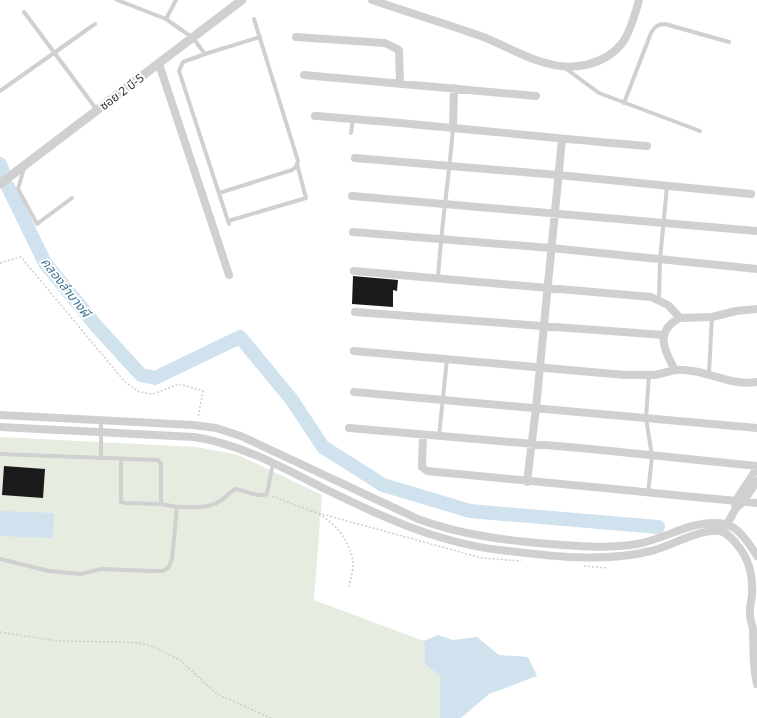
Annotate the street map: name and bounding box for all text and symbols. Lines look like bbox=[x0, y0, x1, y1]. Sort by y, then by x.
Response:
street label: ซอย 2 บี-5 bbox=[96, 69, 148, 114]
water label: คลองลำบางผี bbox=[37, 253, 96, 322]

